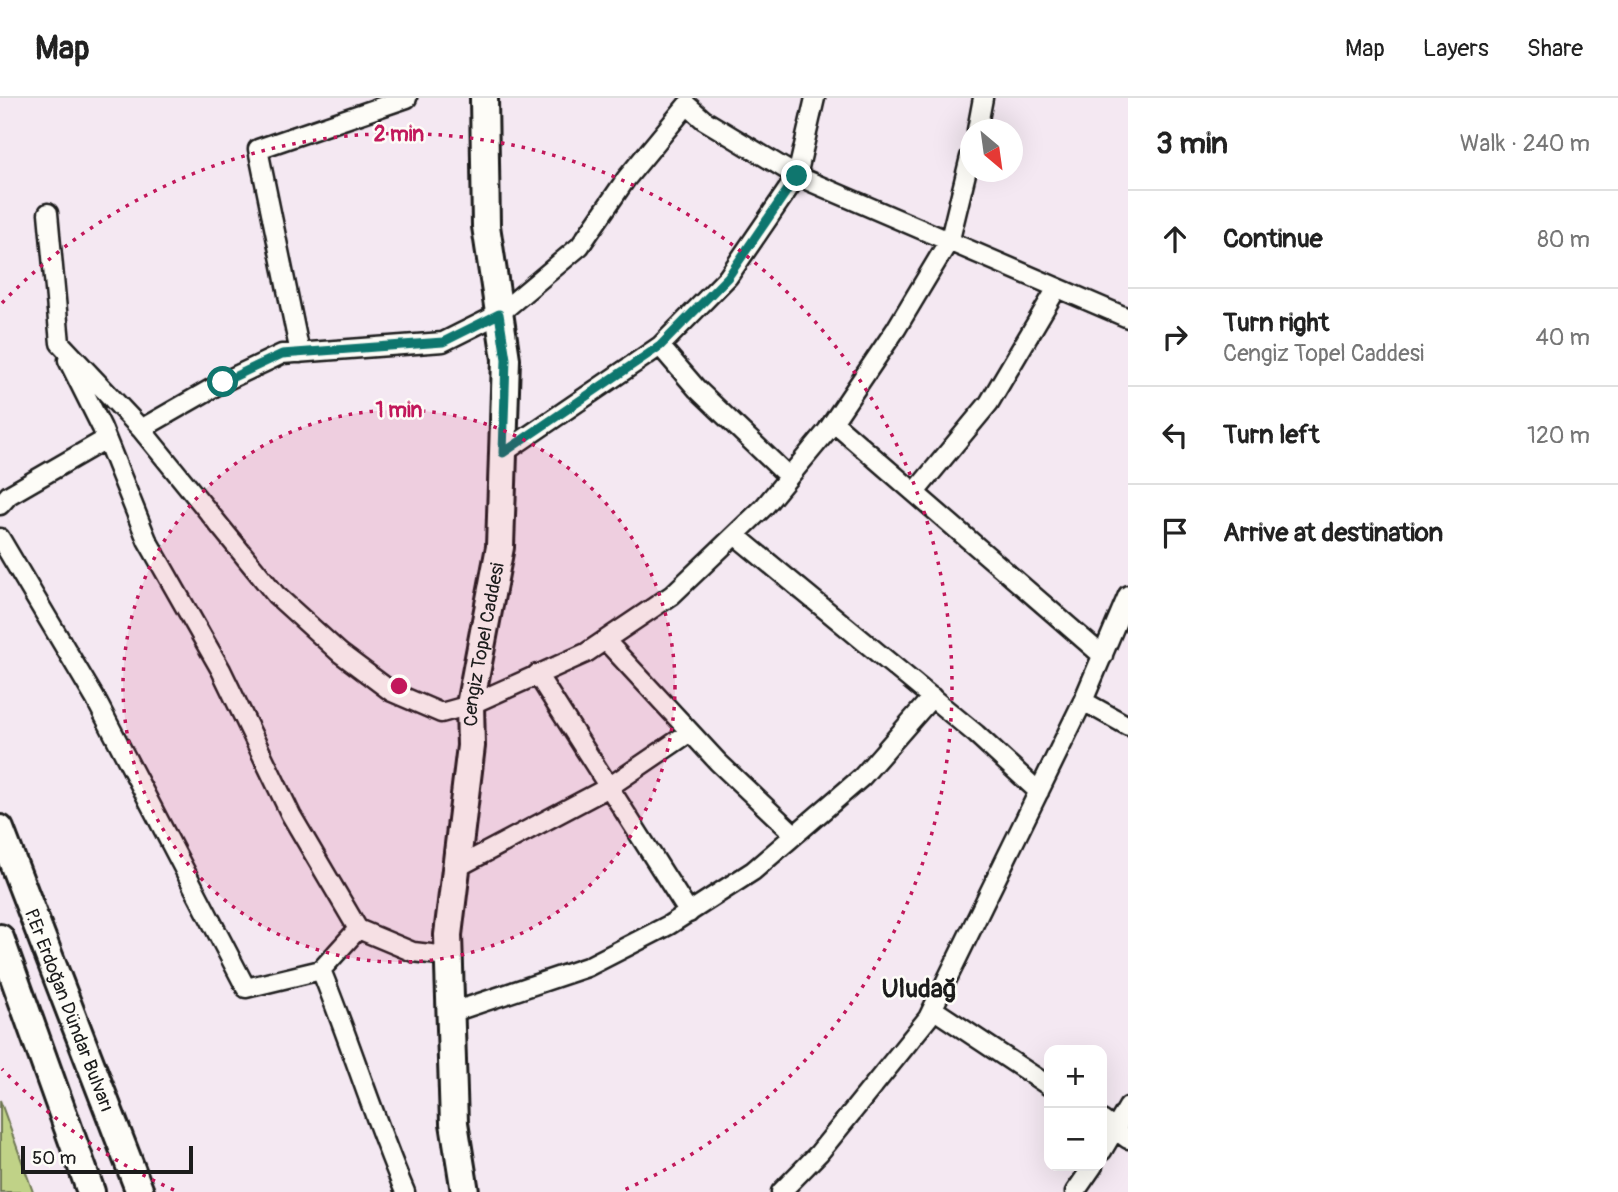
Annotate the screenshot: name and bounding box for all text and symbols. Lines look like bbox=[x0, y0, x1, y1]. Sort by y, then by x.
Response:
text: Map bbox=[35, 28, 90, 69]
text: Map bbox=[1345, 34, 1385, 63]
text: Layers bbox=[1423, 34, 1489, 63]
text: Share bbox=[1527, 34, 1583, 63]
north arrow bbox=[960, 119, 1023, 182]
text: 2 min bbox=[374, 121, 424, 148]
text: 3 min bbox=[1156, 125, 1228, 162]
text: Walk · 240 m bbox=[1460, 129, 1590, 158]
route end bbox=[781, 160, 812, 191]
icon: ahead bbox=[1156, 220, 1194, 258]
text: Continue bbox=[1223, 223, 1323, 255]
text: 80 m bbox=[1537, 225, 1590, 254]
text: Turn right bbox=[1223, 307, 1329, 339]
icon: right bbox=[1156, 318, 1194, 356]
text: 40 m bbox=[1536, 323, 1590, 352]
text: Cengiz Topel Caddesi bbox=[1223, 339, 1424, 368]
route start bbox=[207, 366, 238, 397]
text: 1 min bbox=[376, 397, 423, 424]
icon: left bbox=[1156, 416, 1194, 454]
text: Turn left bbox=[1223, 419, 1319, 451]
text: 120 m bbox=[1527, 421, 1590, 450]
icon: arrive bbox=[1156, 514, 1194, 552]
text: Arrive at destination bbox=[1223, 517, 1443, 549]
street label: Cengiz Topel Caddesi bbox=[459, 561, 510, 727]
centre of rings bbox=[387, 674, 411, 698]
street label: P.Er Erdoğan Dündar Bulvarı bbox=[19, 905, 119, 1116]
district label: Uludağ bbox=[882, 973, 956, 1005]
map controls bbox=[1044, 1045, 1107, 1171]
button: + bbox=[1044, 1045, 1107, 1108]
button: − bbox=[1044, 1108, 1107, 1171]
scale bar bbox=[21, 1143, 192, 1175]
text: 50 m bbox=[32, 1146, 76, 1170]

